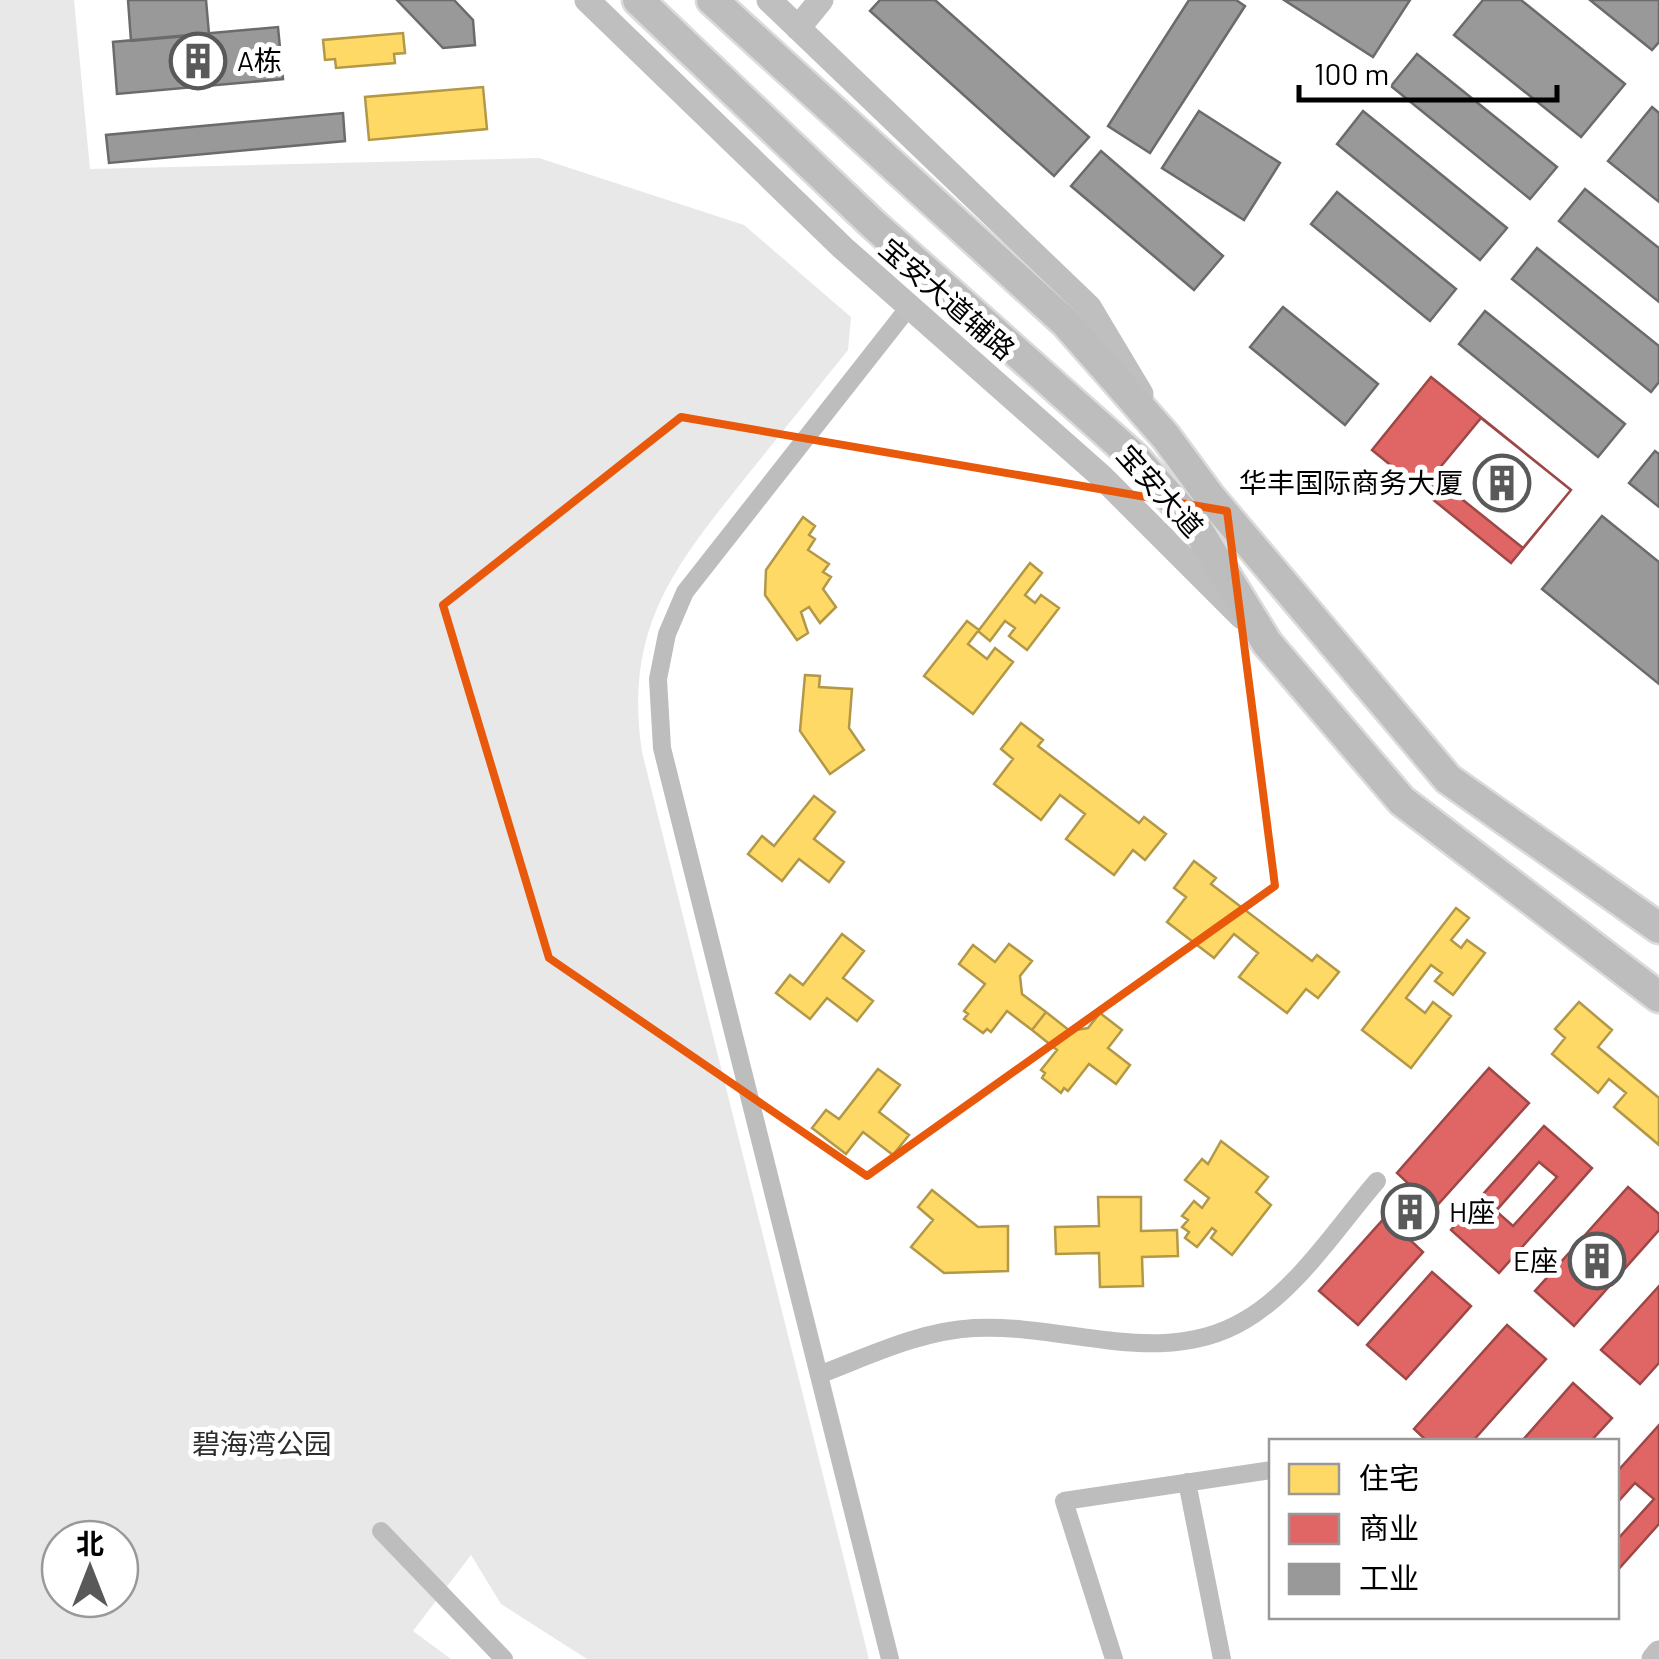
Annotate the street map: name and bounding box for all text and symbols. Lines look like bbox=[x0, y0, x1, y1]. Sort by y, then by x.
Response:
building icon: A栋 bbox=[168, 31, 228, 91]
scale bar bbox=[1299, 40, 1556, 102]
place label: A栋 bbox=[237, 43, 282, 77]
text: 100 m bbox=[1314, 55, 1389, 91]
street label: 宝安大道辅路 bbox=[873, 230, 1022, 366]
street label: 宝安大道 bbox=[1111, 437, 1211, 543]
building icon: 华丰国际商务大厦 bbox=[1472, 453, 1532, 513]
place label: 华丰国际商务大厦 bbox=[1239, 465, 1463, 499]
building icon: H座 bbox=[1380, 1182, 1440, 1242]
place label: H座 bbox=[1449, 1194, 1495, 1228]
building icon: E座 bbox=[1567, 1231, 1627, 1291]
place label: E座 bbox=[1513, 1243, 1558, 1277]
park label: 碧海湾公园 bbox=[192, 1426, 332, 1460]
legend bbox=[1269, 1439, 1619, 1619]
text: 住宅 bbox=[1359, 1459, 1419, 1495]
text: 商业 bbox=[1359, 1509, 1419, 1545]
north arrow bbox=[40, 1519, 140, 1619]
text: 北 bbox=[76, 1526, 104, 1560]
text: 工业 bbox=[1359, 1559, 1419, 1595]

